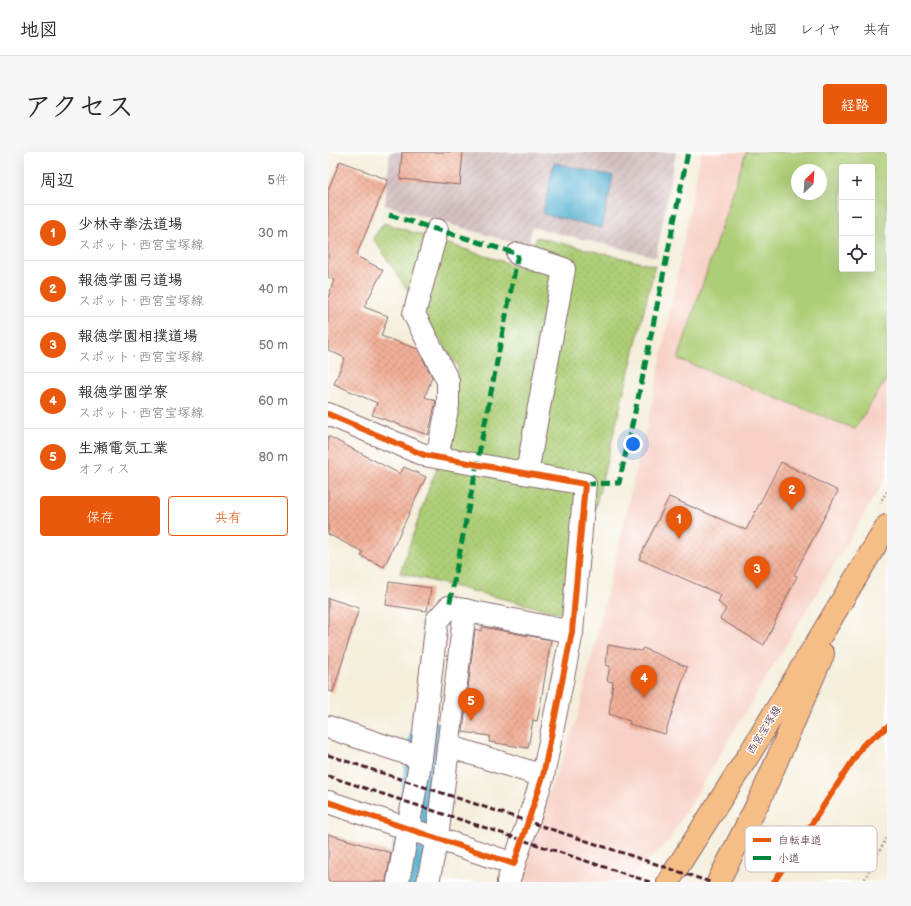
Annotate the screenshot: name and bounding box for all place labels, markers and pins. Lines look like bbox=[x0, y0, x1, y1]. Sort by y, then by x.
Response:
pin: 2 bbox=[779, 477, 805, 510]
pin: 1 bbox=[666, 506, 692, 539]
pin: 3 bbox=[744, 556, 770, 589]
pin: 4 bbox=[631, 665, 657, 698]
pin: 5 bbox=[458, 688, 484, 721]

